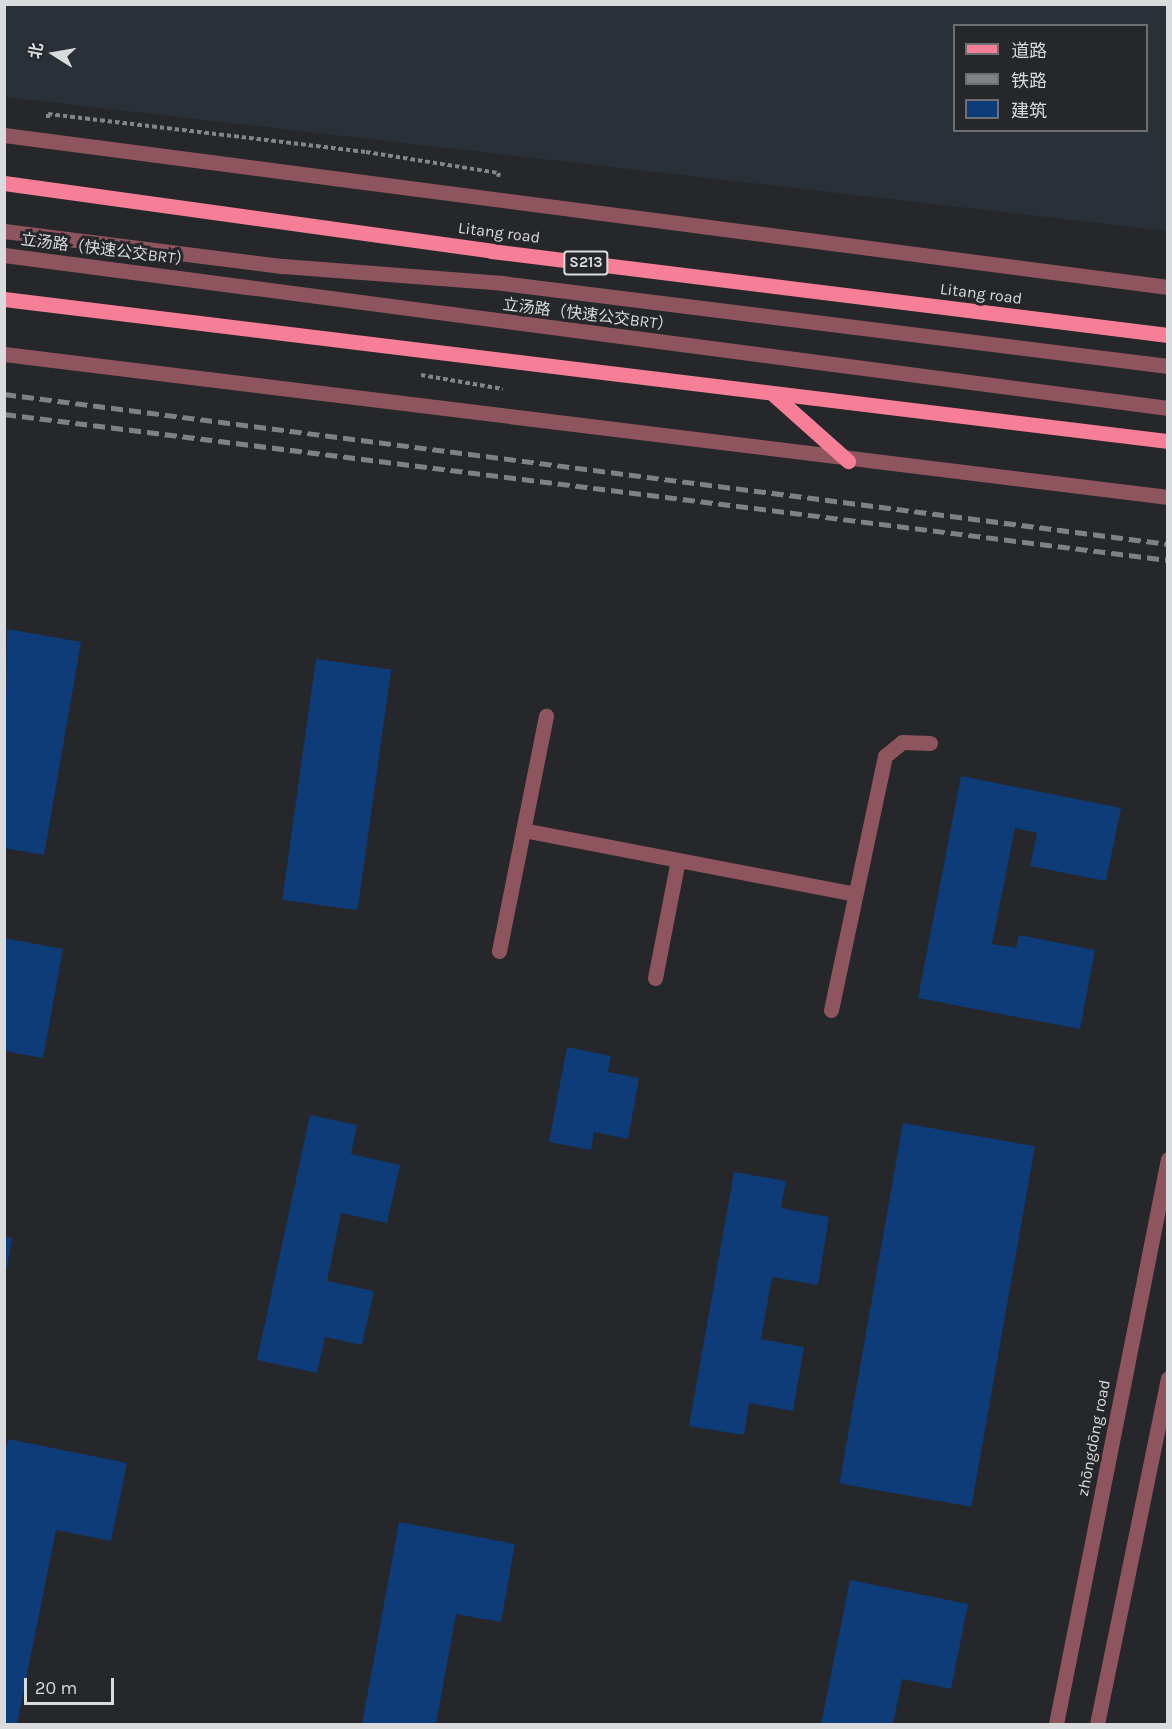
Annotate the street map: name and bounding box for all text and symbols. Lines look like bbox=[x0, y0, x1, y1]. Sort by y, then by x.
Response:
north arrow bbox=[24, 24, 84, 84]
legend bbox=[953, 24, 1148, 132]
text: 道路 bbox=[1011, 40, 1047, 62]
text: 北 bbox=[25, 41, 47, 60]
text: 铁路 bbox=[1011, 70, 1047, 92]
text: 建筑 bbox=[1011, 100, 1047, 122]
street label: Litang road bbox=[457, 218, 541, 248]
street label: 立汤路（快速公交BRT） bbox=[20, 230, 192, 270]
road number: S213 bbox=[562, 251, 610, 275]
street label: Litang road bbox=[939, 279, 1023, 309]
street label: 立汤路（快速公交BRT） bbox=[502, 295, 674, 335]
street label: zhōngdōng road bbox=[1073, 1378, 1115, 1498]
scale bar bbox=[27, 1666, 117, 1704]
text: 20 m bbox=[35, 1677, 77, 1699]

